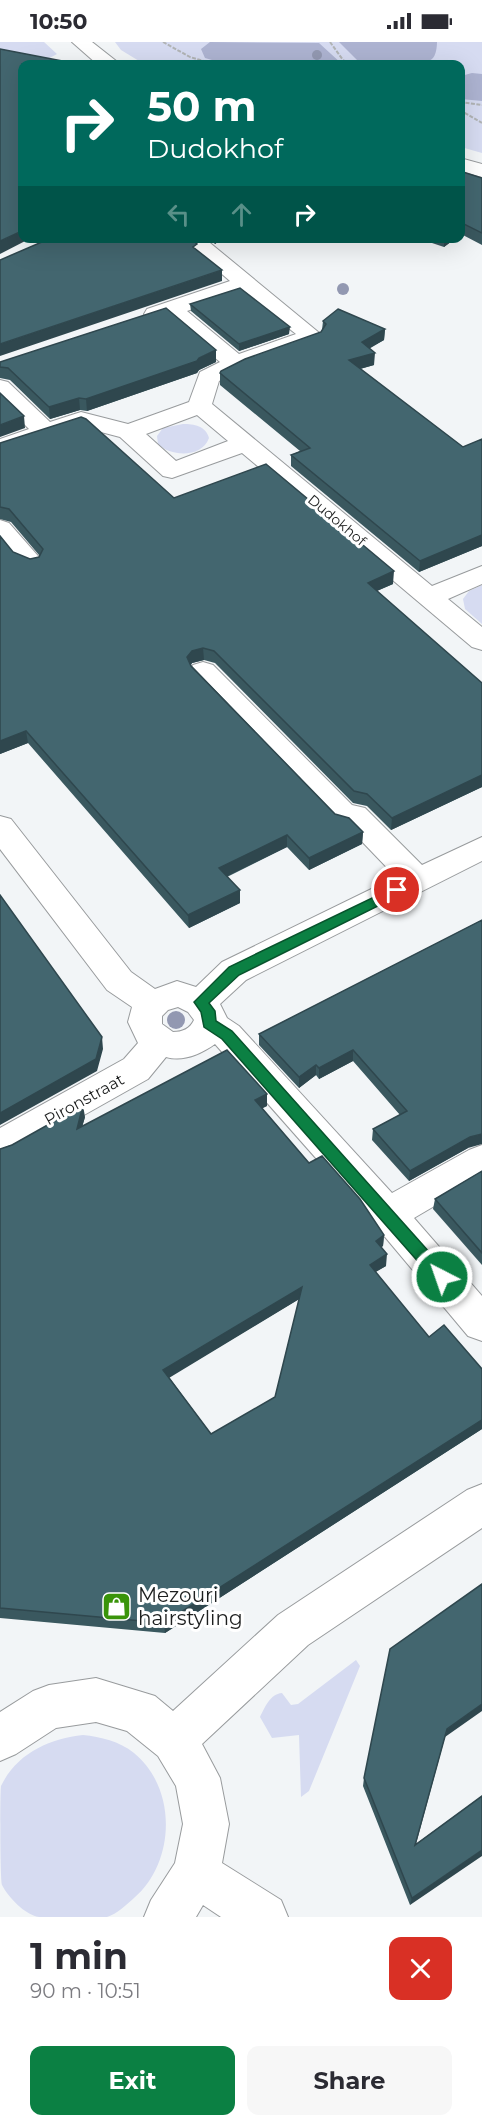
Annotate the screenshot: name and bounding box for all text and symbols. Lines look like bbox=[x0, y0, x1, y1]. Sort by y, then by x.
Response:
text: 10:50 bbox=[30, 8, 87, 35]
text: 50 m bbox=[147, 80, 256, 132]
icon: right bbox=[48, 84, 126, 162]
text: Dudokhof bbox=[147, 132, 283, 165]
icon: left bbox=[162, 198, 195, 231]
icon: ahead bbox=[225, 198, 258, 231]
icon: right bbox=[288, 198, 321, 231]
street label: Dudokhof bbox=[304, 490, 371, 550]
pin bbox=[371, 864, 422, 915]
icon: arrive bbox=[380, 873, 413, 906]
street label: Pironstraat bbox=[41, 1069, 128, 1129]
position arrow bbox=[410, 1245, 474, 1309]
place label: Mezouri hairstyling bbox=[138, 1583, 243, 1630]
shop icon: Mezouri hairstyling bbox=[101, 1591, 133, 1623]
text: 1 min bbox=[30, 1934, 128, 1978]
button: close bbox=[389, 1937, 452, 2000]
text: 90 m · 10:51 bbox=[30, 1979, 141, 2003]
button: Exit bbox=[30, 2046, 235, 2115]
button: Share bbox=[247, 2046, 452, 2115]

